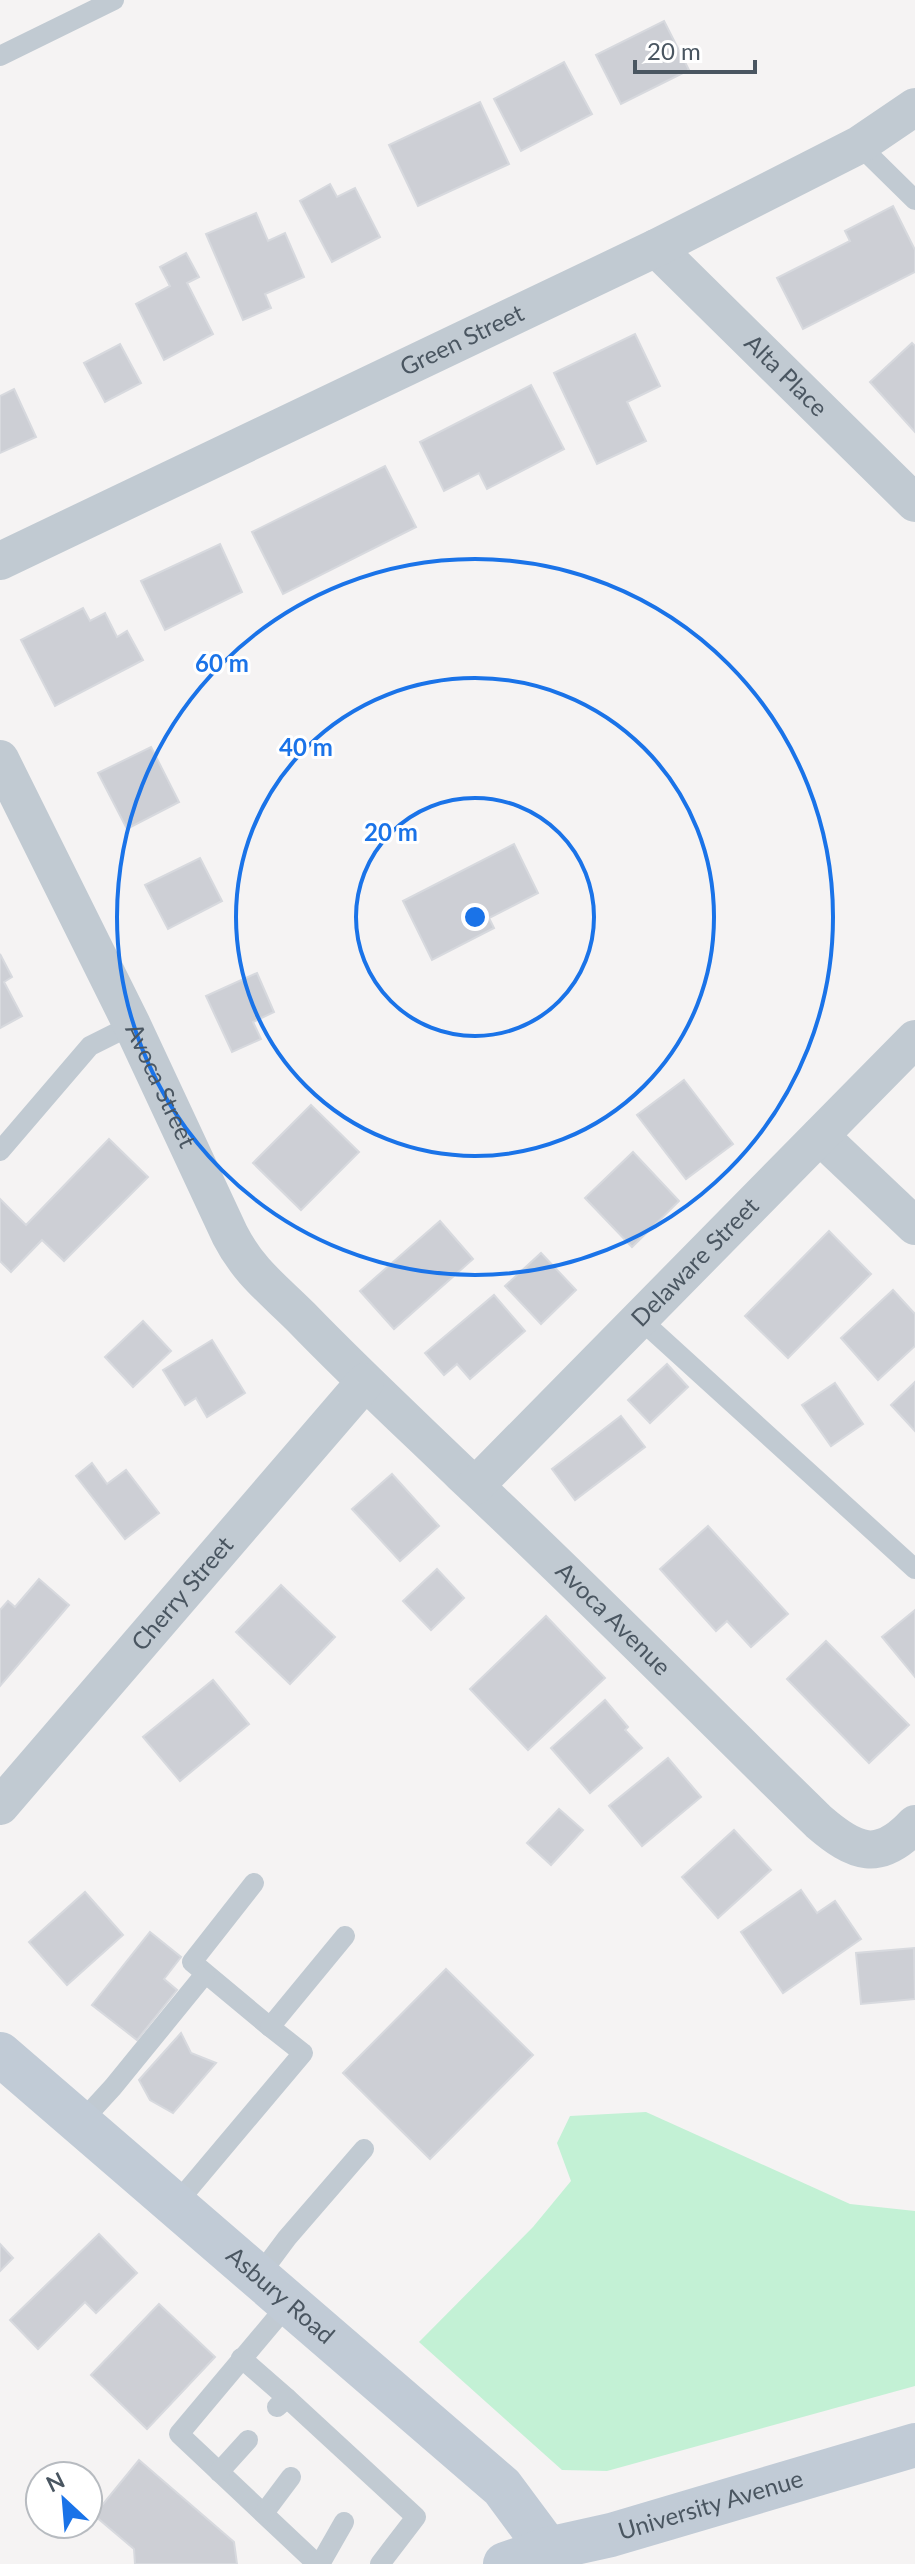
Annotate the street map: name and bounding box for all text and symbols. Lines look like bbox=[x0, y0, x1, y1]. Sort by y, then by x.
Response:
scale bar bbox=[635, 24, 755, 74]
text: 20 m bbox=[647, 36, 701, 65]
street label: Green Street bbox=[395, 297, 528, 381]
street label: Alta Place bbox=[739, 328, 834, 422]
text: 60 m bbox=[195, 648, 249, 677]
text: 40 m bbox=[279, 732, 333, 761]
text: 20 m bbox=[364, 817, 418, 846]
centre of rings bbox=[461, 903, 489, 931]
street label: Avoca Street bbox=[120, 1018, 203, 1152]
street label: Delaware Street bbox=[624, 1190, 764, 1332]
street label: Cherry Street bbox=[125, 1530, 239, 1656]
street label: Avoca Avenue bbox=[550, 1555, 677, 1681]
street label: Asbury Road bbox=[221, 2240, 341, 2349]
north arrow bbox=[24, 2460, 104, 2540]
street label: University Avenue bbox=[614, 2463, 806, 2545]
text: N bbox=[41, 2466, 69, 2497]

